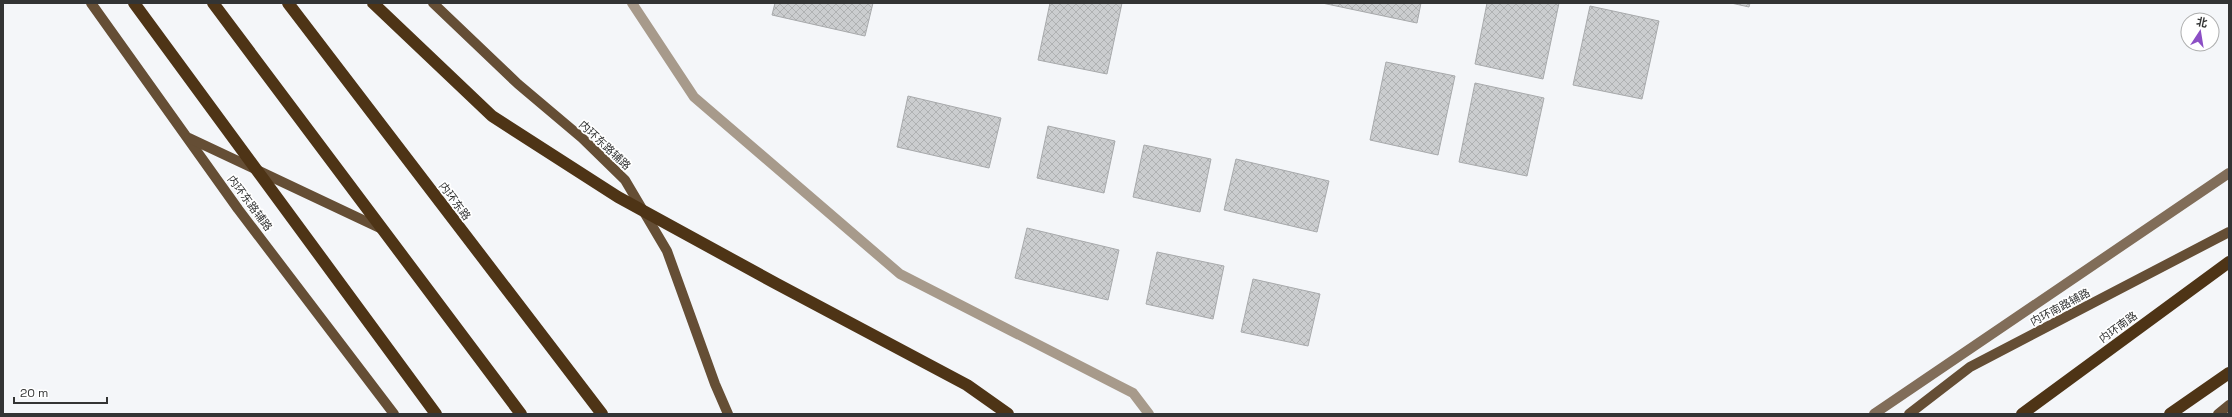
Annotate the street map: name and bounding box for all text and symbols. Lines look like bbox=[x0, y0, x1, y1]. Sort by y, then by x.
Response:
north arrow bbox=[2180, 12, 2220, 52]
text: 北 bbox=[2195, 14, 2209, 30]
street label: 内环东路辅路 bbox=[576, 117, 634, 173]
street label: 内环东路辅路 bbox=[225, 172, 275, 234]
street label: 内环东路 bbox=[436, 179, 474, 223]
street label: 内环南路辅路 bbox=[2028, 285, 2092, 329]
street label: 内环南路 bbox=[2096, 308, 2140, 346]
scale bar bbox=[14, 379, 107, 405]
text: 20 m bbox=[20, 385, 48, 401]

